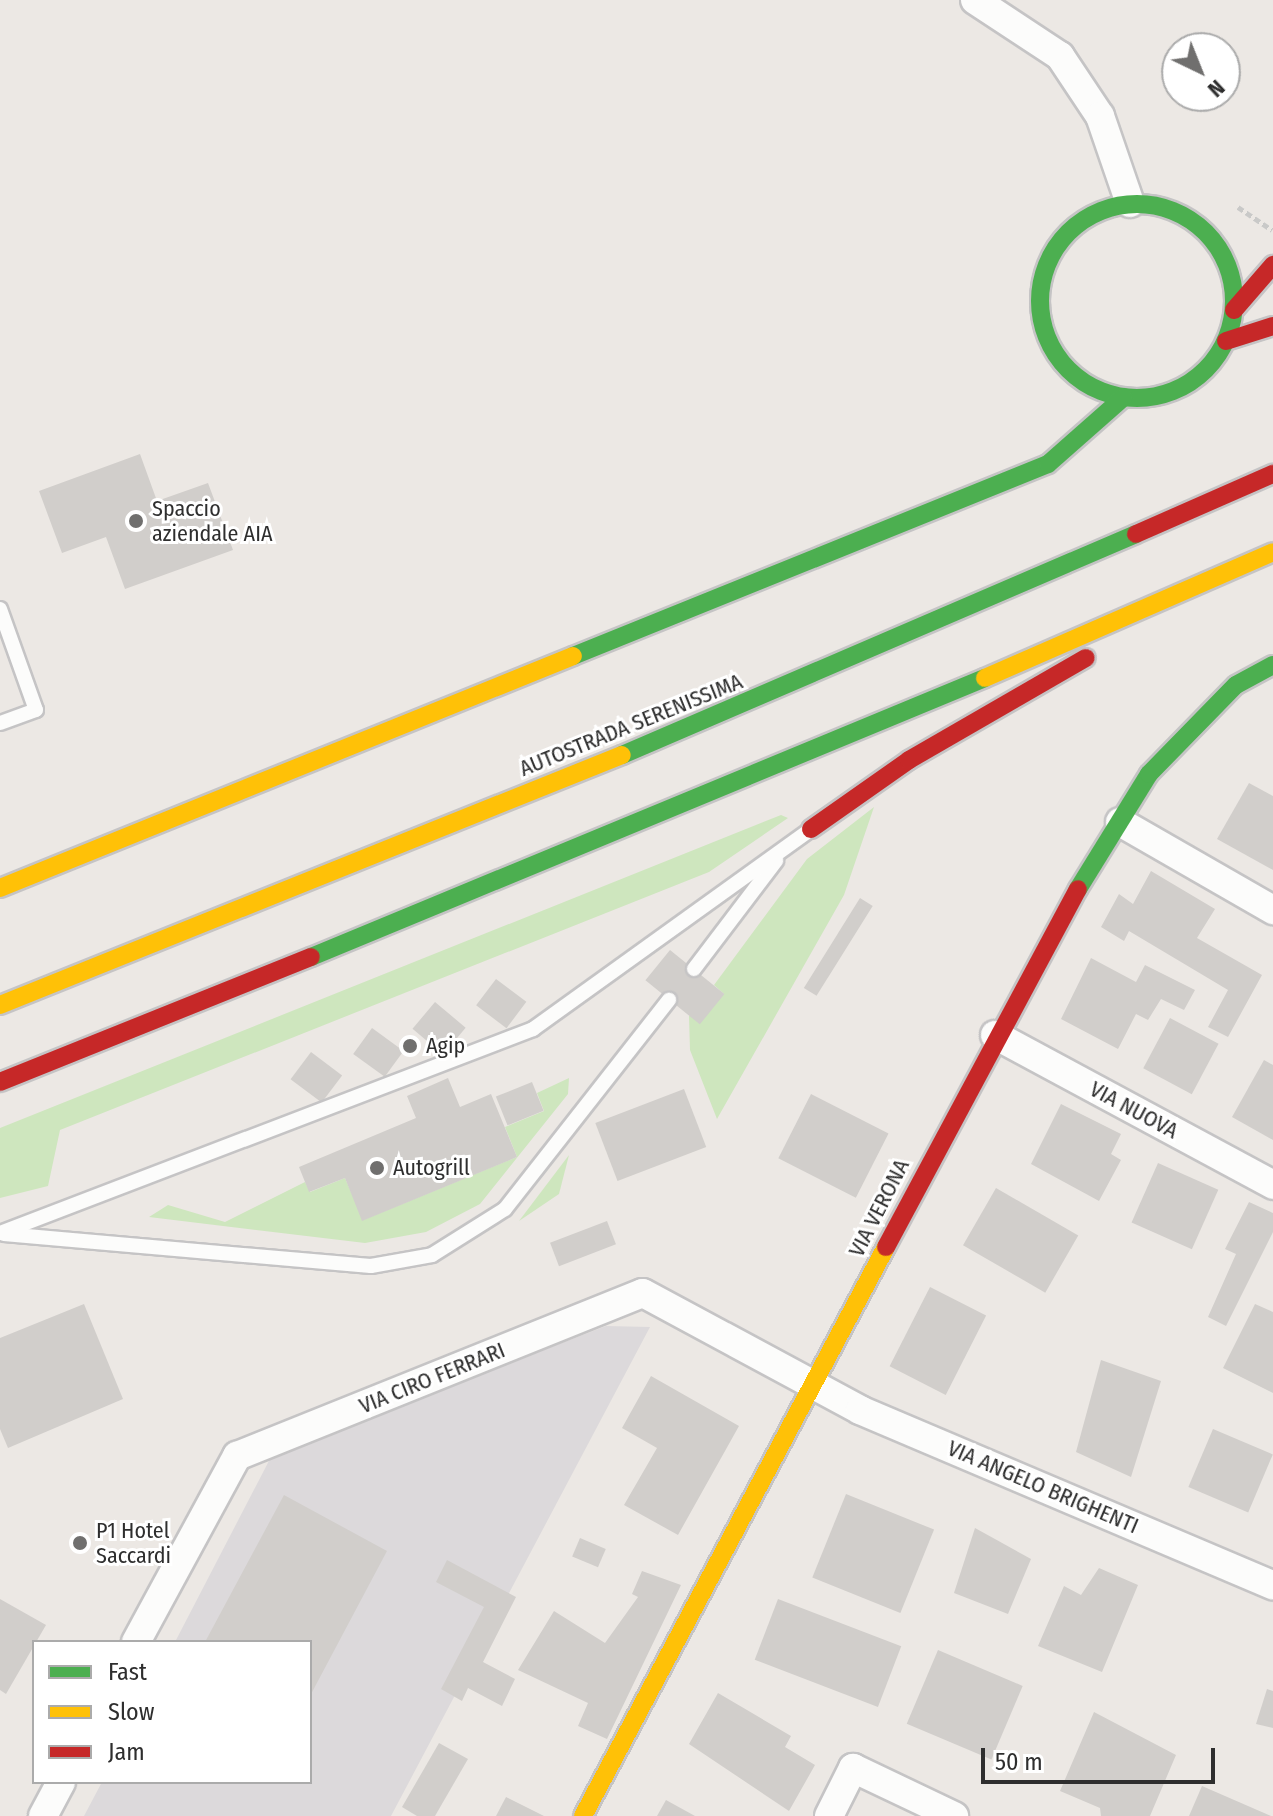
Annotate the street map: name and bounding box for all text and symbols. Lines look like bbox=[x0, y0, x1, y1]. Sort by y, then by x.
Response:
north arrow bbox=[1161, 32, 1241, 112]
text: N bbox=[1202, 74, 1230, 103]
place label: Spaccio aziendale AIA bbox=[152, 495, 272, 546]
marker: Spaccio aziendale AIA bbox=[127, 512, 145, 530]
street label: AUTOSTRADA SERENISSIMA bbox=[516, 668, 746, 782]
place label: Agip bbox=[426, 1033, 465, 1059]
marker: Agip bbox=[401, 1037, 419, 1055]
street label: VIA NUOVA bbox=[1085, 1076, 1183, 1144]
place label: Autogrill bbox=[393, 1155, 470, 1181]
street label: VIA VERONA bbox=[843, 1155, 915, 1261]
marker: Autogrill bbox=[368, 1159, 386, 1177]
street label: VIA CIRO FERRARI bbox=[355, 1337, 509, 1419]
street label: VIA ANGELO BRIGHENTI bbox=[944, 1435, 1142, 1539]
place label: P1 Hotel Saccardi bbox=[96, 1517, 171, 1568]
marker: P1 Hotel Saccardi bbox=[71, 1534, 89, 1552]
legend bbox=[32, 1640, 312, 1784]
text: Fast bbox=[108, 1658, 147, 1686]
text: Slow bbox=[108, 1698, 154, 1726]
scale bar bbox=[985, 1732, 1219, 1782]
text: Jam bbox=[108, 1738, 145, 1766]
text: 50 m bbox=[995, 1748, 1043, 1776]

